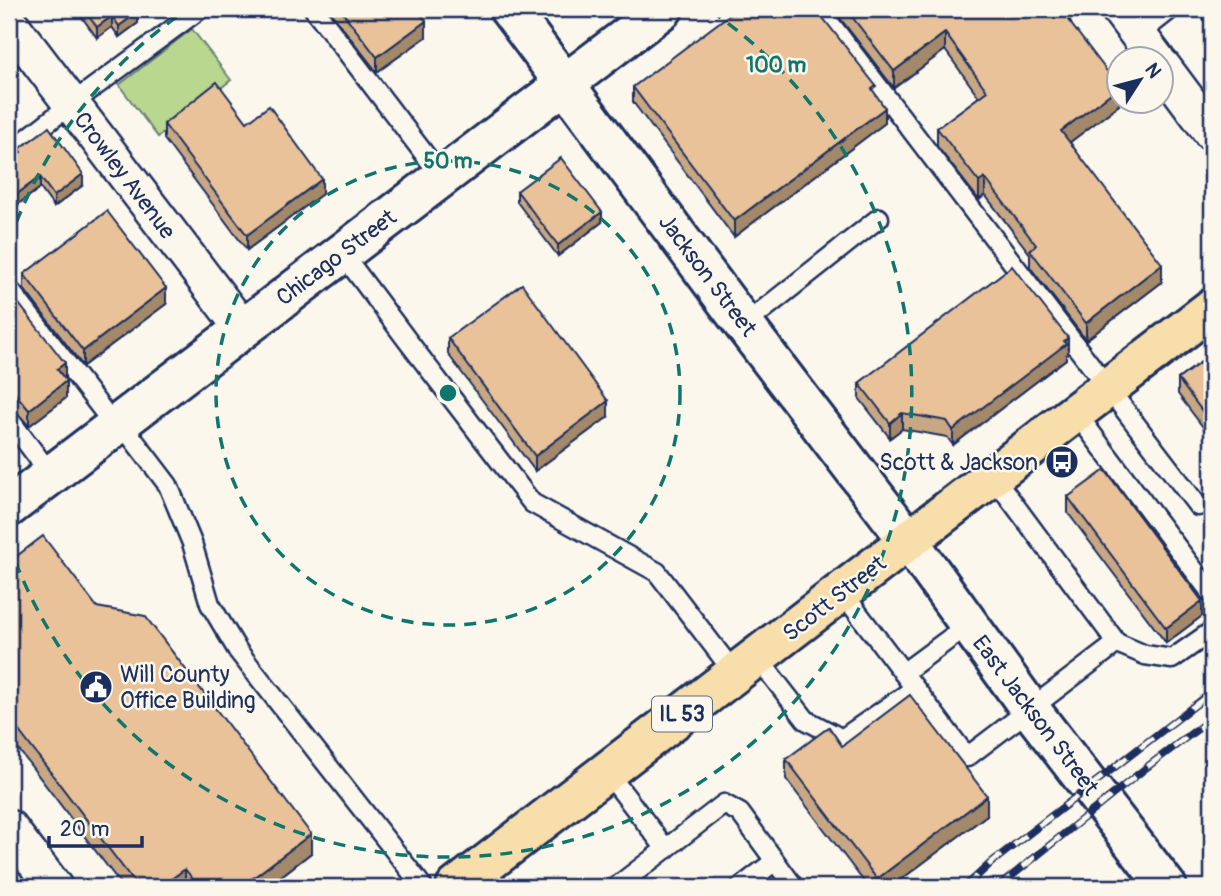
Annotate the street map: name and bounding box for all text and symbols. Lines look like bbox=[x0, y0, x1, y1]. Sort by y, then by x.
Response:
north arrow bbox=[1106, 46, 1176, 116]
text: 100 m bbox=[746, 52, 806, 79]
text: N bbox=[1139, 58, 1167, 83]
street label: Crowley Avenue bbox=[67, 106, 182, 245]
text: 50 m bbox=[424, 148, 473, 175]
street label: Chicago Street bbox=[270, 202, 403, 312]
street label: Jackson Street bbox=[652, 208, 763, 343]
centre of rings bbox=[436, 381, 460, 405]
bus stop icon: Scott & Jackson bbox=[1043, 443, 1081, 481]
place label: Scott & Jackson bbox=[879, 448, 1038, 477]
street label: Scott Street bbox=[777, 549, 892, 648]
street label: East Jackson Street bbox=[966, 630, 1106, 802]
place label: Will County Office Building bbox=[120, 660, 256, 715]
public building icon: Will County Office Building bbox=[77, 668, 115, 706]
road number: IL 53 bbox=[652, 696, 712, 732]
scale bar bbox=[49, 805, 142, 849]
text: 20 m bbox=[60, 816, 109, 843]

